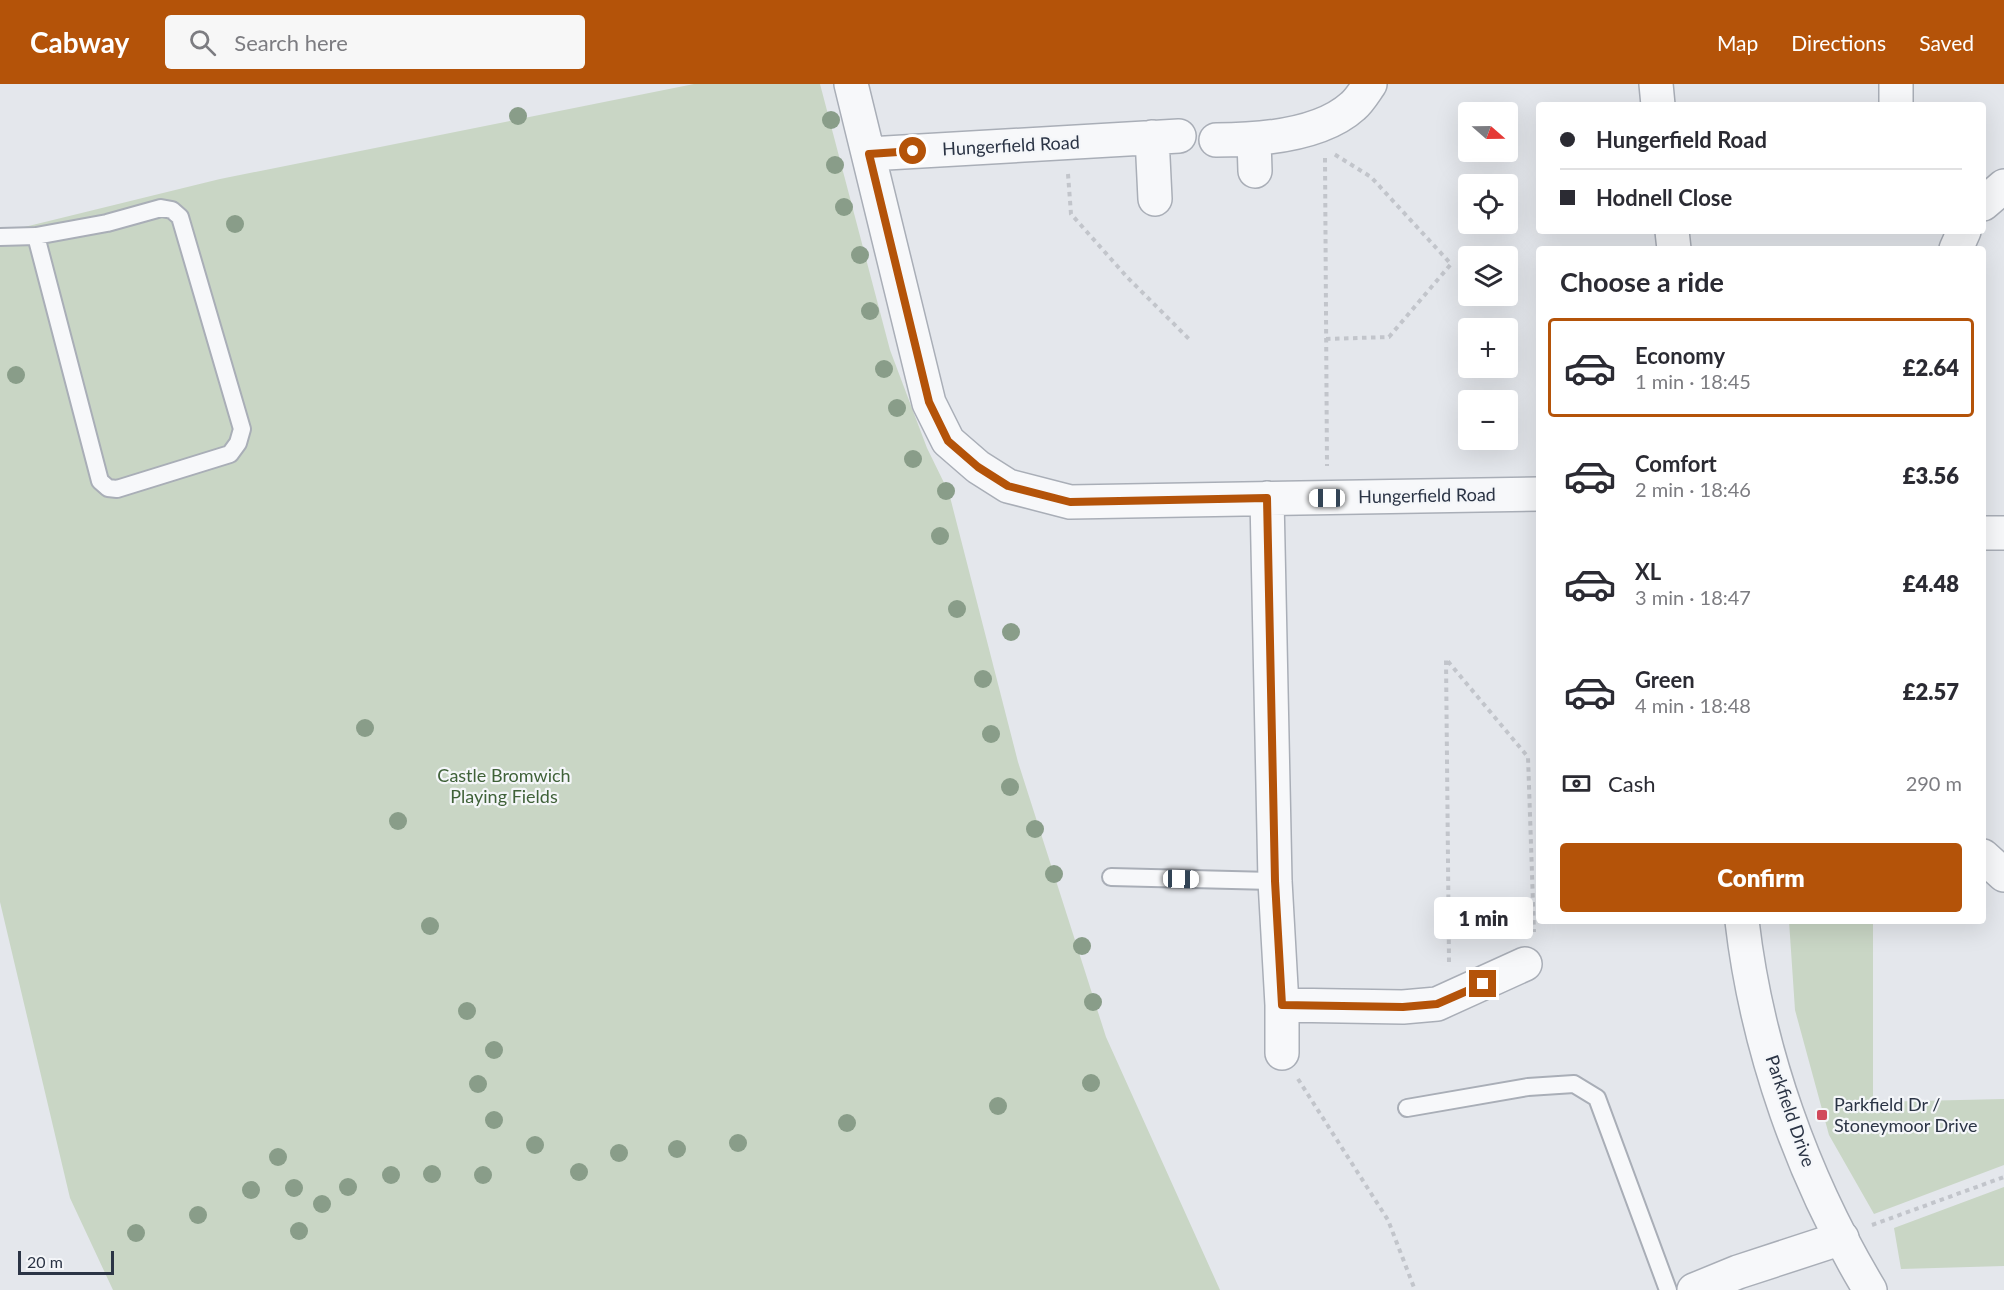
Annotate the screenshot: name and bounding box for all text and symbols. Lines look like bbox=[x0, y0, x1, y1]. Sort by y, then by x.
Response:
search box bbox=[165, 15, 585, 69]
text: Cabway bbox=[30, 25, 129, 59]
icon: search bbox=[186, 26, 219, 59]
text: Search here bbox=[234, 29, 348, 56]
text: Map bbox=[1717, 30, 1758, 55]
text: Directions bbox=[1791, 30, 1886, 55]
text: Saved bbox=[1919, 30, 1974, 55]
north arrow bbox=[1458, 102, 1518, 162]
map controls bbox=[1458, 102, 1518, 450]
text: Hungerfield Road bbox=[1596, 126, 1767, 153]
street label: Hungerfield Road bbox=[942, 130, 1080, 160]
route start bbox=[899, 137, 926, 164]
button: locate bbox=[1458, 174, 1518, 234]
text: Hodnell Close bbox=[1596, 184, 1732, 211]
button: layers bbox=[1458, 246, 1518, 306]
text: Choose a ride bbox=[1560, 265, 1724, 298]
button: + bbox=[1458, 318, 1518, 378]
icon: car bbox=[1563, 341, 1617, 395]
text: Economy bbox=[1635, 342, 1725, 369]
text: £2.64 bbox=[1903, 354, 1959, 381]
text: 1 min · 18:45 bbox=[1635, 369, 1751, 393]
button: − bbox=[1458, 390, 1518, 450]
icon: car bbox=[1563, 449, 1617, 503]
text: Comfort bbox=[1635, 450, 1717, 477]
text: £3.56 bbox=[1903, 462, 1959, 489]
text: 2 min · 18:46 bbox=[1635, 477, 1751, 501]
street label: Hungerfield Road bbox=[1358, 483, 1496, 507]
car bbox=[1309, 489, 1345, 507]
icon: car bbox=[1563, 557, 1617, 611]
text: XL bbox=[1635, 558, 1661, 585]
text: £4.48 bbox=[1903, 570, 1959, 597]
text: 3 min · 18:47 bbox=[1635, 585, 1751, 609]
icon: car bbox=[1563, 665, 1617, 719]
text: Green bbox=[1635, 666, 1695, 693]
text: £2.57 bbox=[1903, 678, 1959, 705]
text: 4 min · 18:48 bbox=[1635, 693, 1751, 717]
park label: Castle Bromwich Playing Fields bbox=[437, 764, 571, 807]
icon: cash bbox=[1560, 767, 1593, 800]
text: Cash bbox=[1608, 770, 1655, 797]
text: 290 m bbox=[1906, 771, 1962, 795]
button: Confirm bbox=[1560, 843, 1962, 912]
car bbox=[1163, 870, 1199, 888]
callout: 1 min bbox=[1434, 897, 1532, 939]
text: 1 min bbox=[1459, 906, 1508, 930]
route end bbox=[1469, 970, 1496, 997]
street label: Parkfield Drive bbox=[1762, 1052, 1820, 1169]
place label: Parkfield Dr / Stoneymoor Drive bbox=[1834, 1093, 1977, 1136]
marker: Parkfield Dr / Stoneymoor Drive bbox=[1815, 1108, 1829, 1122]
scale bar bbox=[18, 1248, 114, 1276]
text: 20 m bbox=[27, 1252, 63, 1271]

